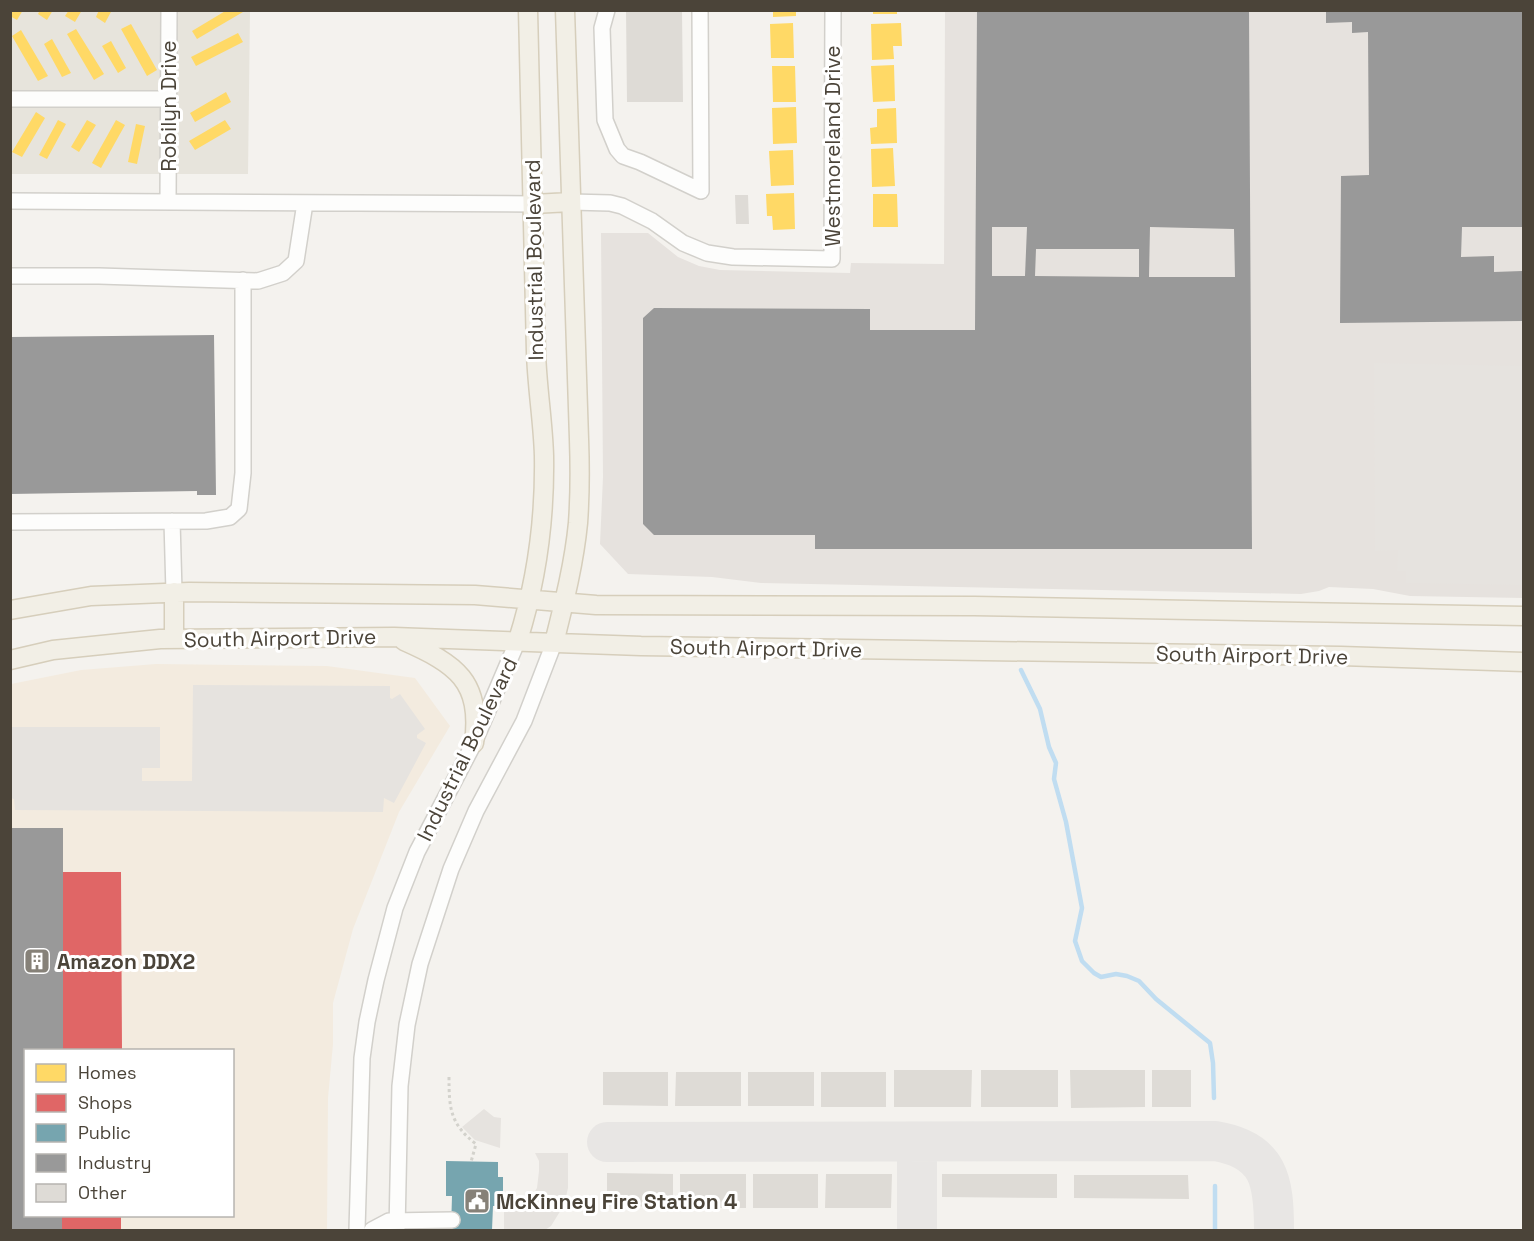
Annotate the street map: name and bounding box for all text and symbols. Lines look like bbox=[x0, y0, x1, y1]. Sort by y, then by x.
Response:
street label: Robilyn Drive bbox=[155, 40, 182, 172]
street label: Westmoreland Drive bbox=[819, 45, 846, 247]
street label: Industrial Boulevard bbox=[519, 159, 549, 361]
street label: South Airport Drive bbox=[184, 623, 376, 653]
street label: South Airport Drive bbox=[670, 633, 862, 663]
street label: South Airport Drive bbox=[1156, 640, 1348, 670]
street label: Industrial Boulevard bbox=[411, 653, 523, 845]
building icon: Amazon DDX2 bbox=[22, 946, 52, 976]
place label: Amazon DDX2 bbox=[57, 948, 195, 975]
legend bbox=[24, 1049, 234, 1217]
text: Homes bbox=[78, 1061, 137, 1084]
text: Shops bbox=[78, 1091, 132, 1114]
text: Public bbox=[78, 1121, 131, 1144]
text: Industry bbox=[78, 1151, 151, 1174]
text: Other bbox=[78, 1181, 127, 1204]
public building icon: McKinney Fire Station 4 bbox=[462, 1186, 492, 1216]
place label: McKinney Fire Station 4 bbox=[496, 1188, 737, 1215]

